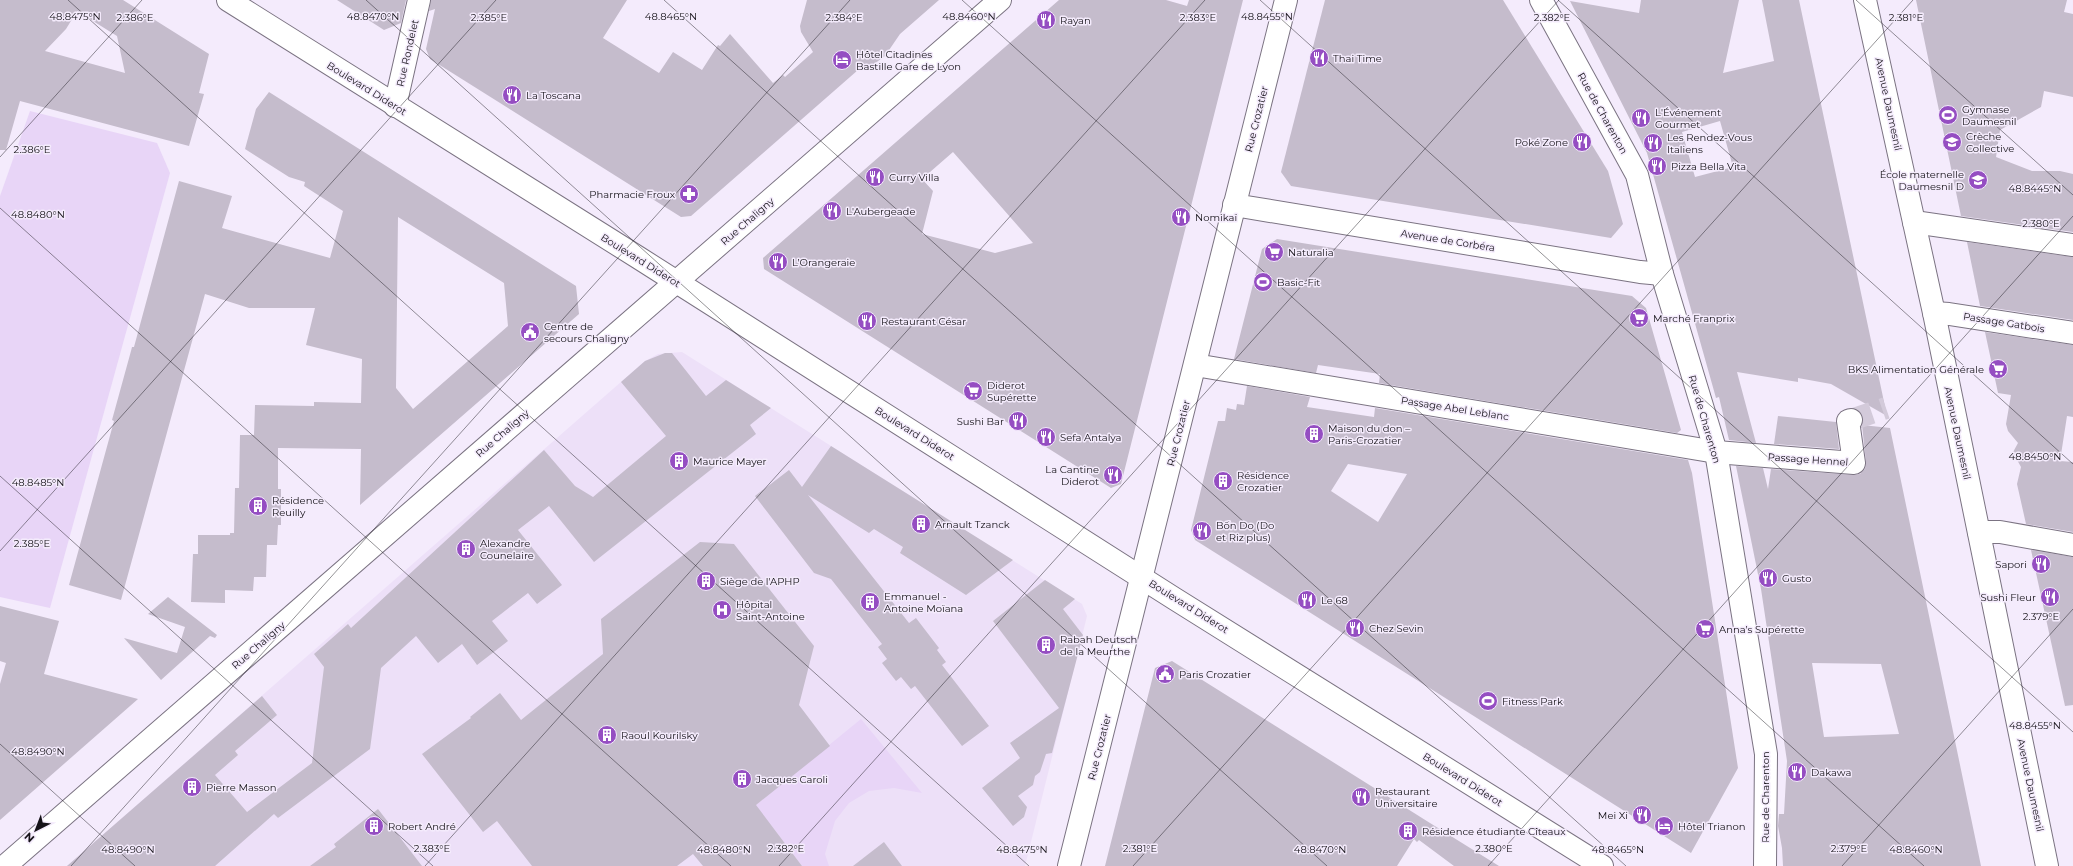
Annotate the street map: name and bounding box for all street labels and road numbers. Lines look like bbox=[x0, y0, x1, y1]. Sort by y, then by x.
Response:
street label: Rue Rondelet bbox=[393, 18, 422, 88]
street label: Avenue Daumesnil bbox=[1872, 56, 1905, 152]
street label: Boulevard Diderot bbox=[324, 59, 409, 118]
street label: Rue de Charenton bbox=[1575, 70, 1630, 156]
street label: Rue Crozatier bbox=[1242, 85, 1271, 153]
street label: Rue Chaligny bbox=[718, 194, 777, 248]
street label: Avenue de Corbéra bbox=[1400, 227, 1496, 254]
street label: Boulevard Diderot bbox=[598, 231, 683, 290]
street label: Passage Gatbois bbox=[1962, 310, 2046, 335]
street label: Rue de Charenton bbox=[1686, 373, 1723, 465]
street label: Avenue Daumesnil bbox=[1941, 385, 1974, 481]
street label: Passage Abel Leblanc bbox=[1400, 394, 1510, 423]
street label: Rue Crozatier bbox=[1164, 399, 1193, 467]
street label: Boulevard Diderot bbox=[872, 404, 957, 463]
street label: Rue Chaligny bbox=[473, 406, 532, 460]
street label: Passage Hennel bbox=[1767, 450, 1849, 469]
street label: Boulevard Diderot bbox=[1146, 577, 1231, 636]
street label: Rue Chaligny bbox=[229, 618, 288, 672]
street label: Rue Crozatier bbox=[1085, 713, 1114, 781]
street label: Avenue Daumesnil bbox=[2014, 737, 2047, 833]
street label: Boulevard Diderot bbox=[1420, 750, 1505, 809]
street label: Rue de Charenton bbox=[1759, 751, 1772, 843]

